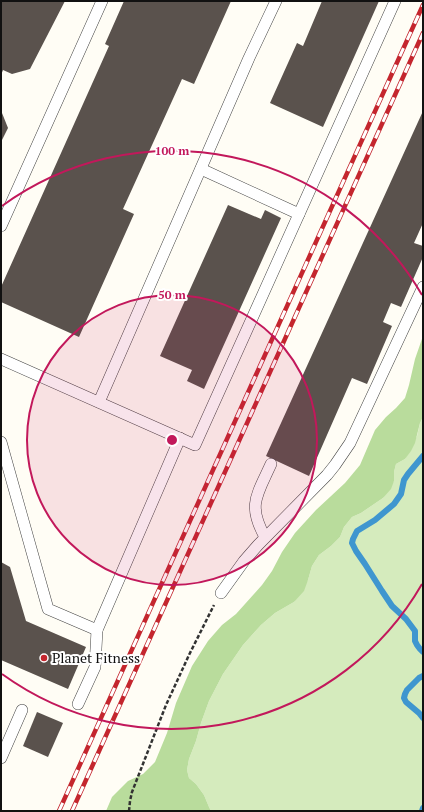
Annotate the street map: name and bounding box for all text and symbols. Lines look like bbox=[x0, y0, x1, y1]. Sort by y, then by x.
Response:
text: 100 m bbox=[155, 143, 189, 158]
text: 50 m bbox=[158, 287, 186, 302]
centre of rings bbox=[165, 433, 179, 447]
place label: Planet Fitness bbox=[52, 648, 140, 667]
marker: Planet Fitness bbox=[39, 653, 49, 663]

